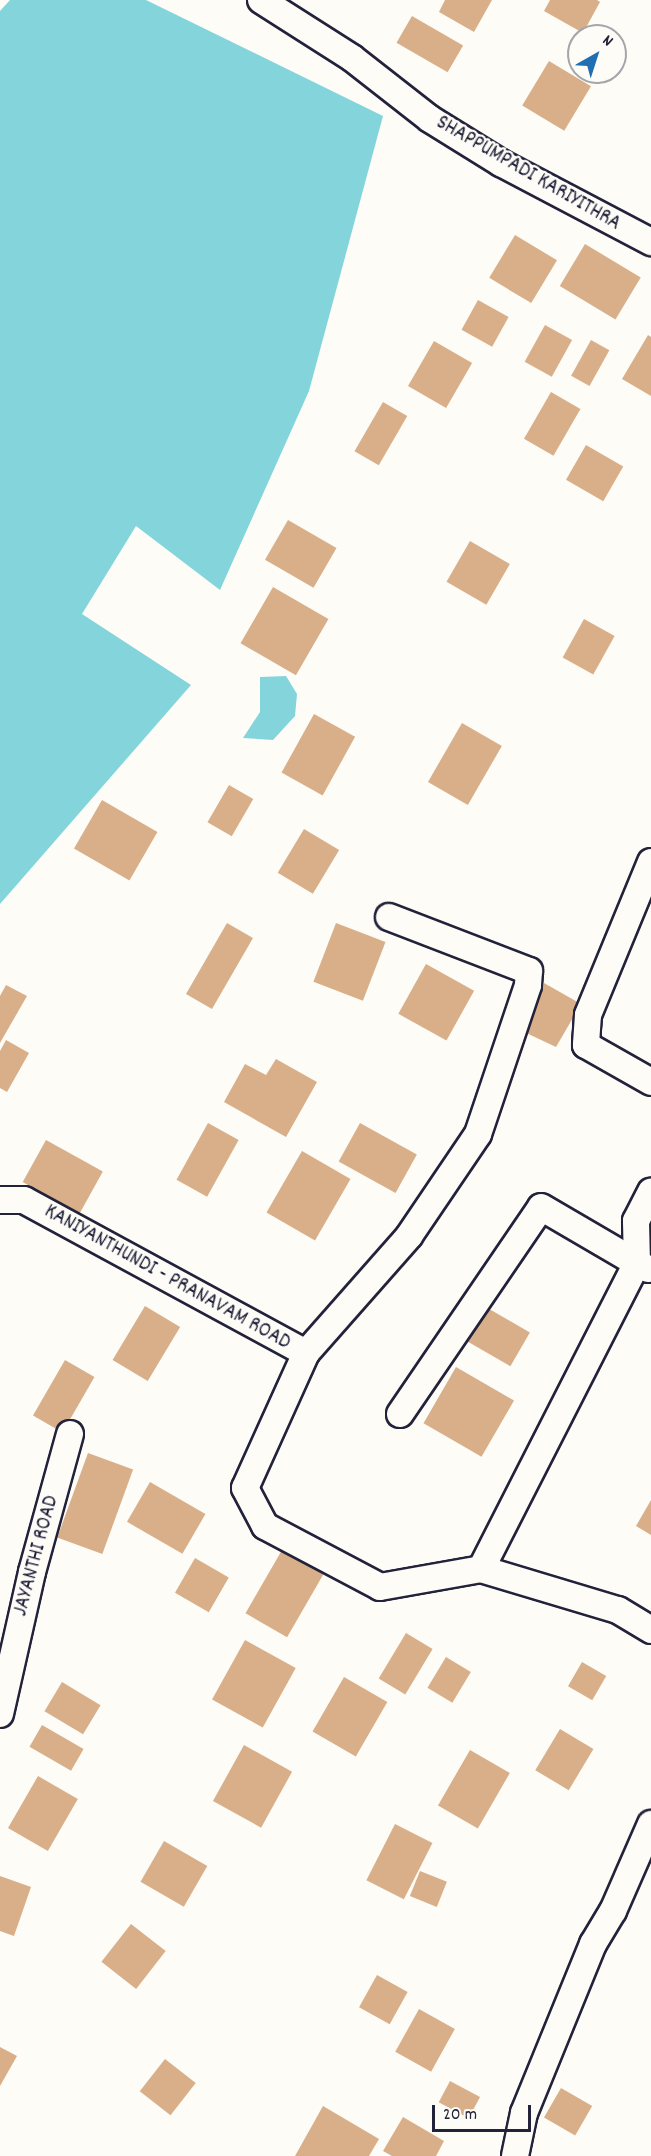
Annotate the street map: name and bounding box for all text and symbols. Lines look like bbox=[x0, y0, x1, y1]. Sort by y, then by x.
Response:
north arrow bbox=[567, 24, 627, 84]
text: N bbox=[597, 30, 618, 53]
street label: SHAPPUMPADI KARIYITHRA bbox=[431, 111, 625, 237]
street label: KANIYANTHUNDI - PRANAVAM ROAD bbox=[39, 1200, 295, 1356]
street label: JAYANTHI ROAD bbox=[9, 1493, 65, 1619]
scale bar bbox=[435, 2093, 534, 2131]
text: 20 m bbox=[443, 2103, 477, 2128]

